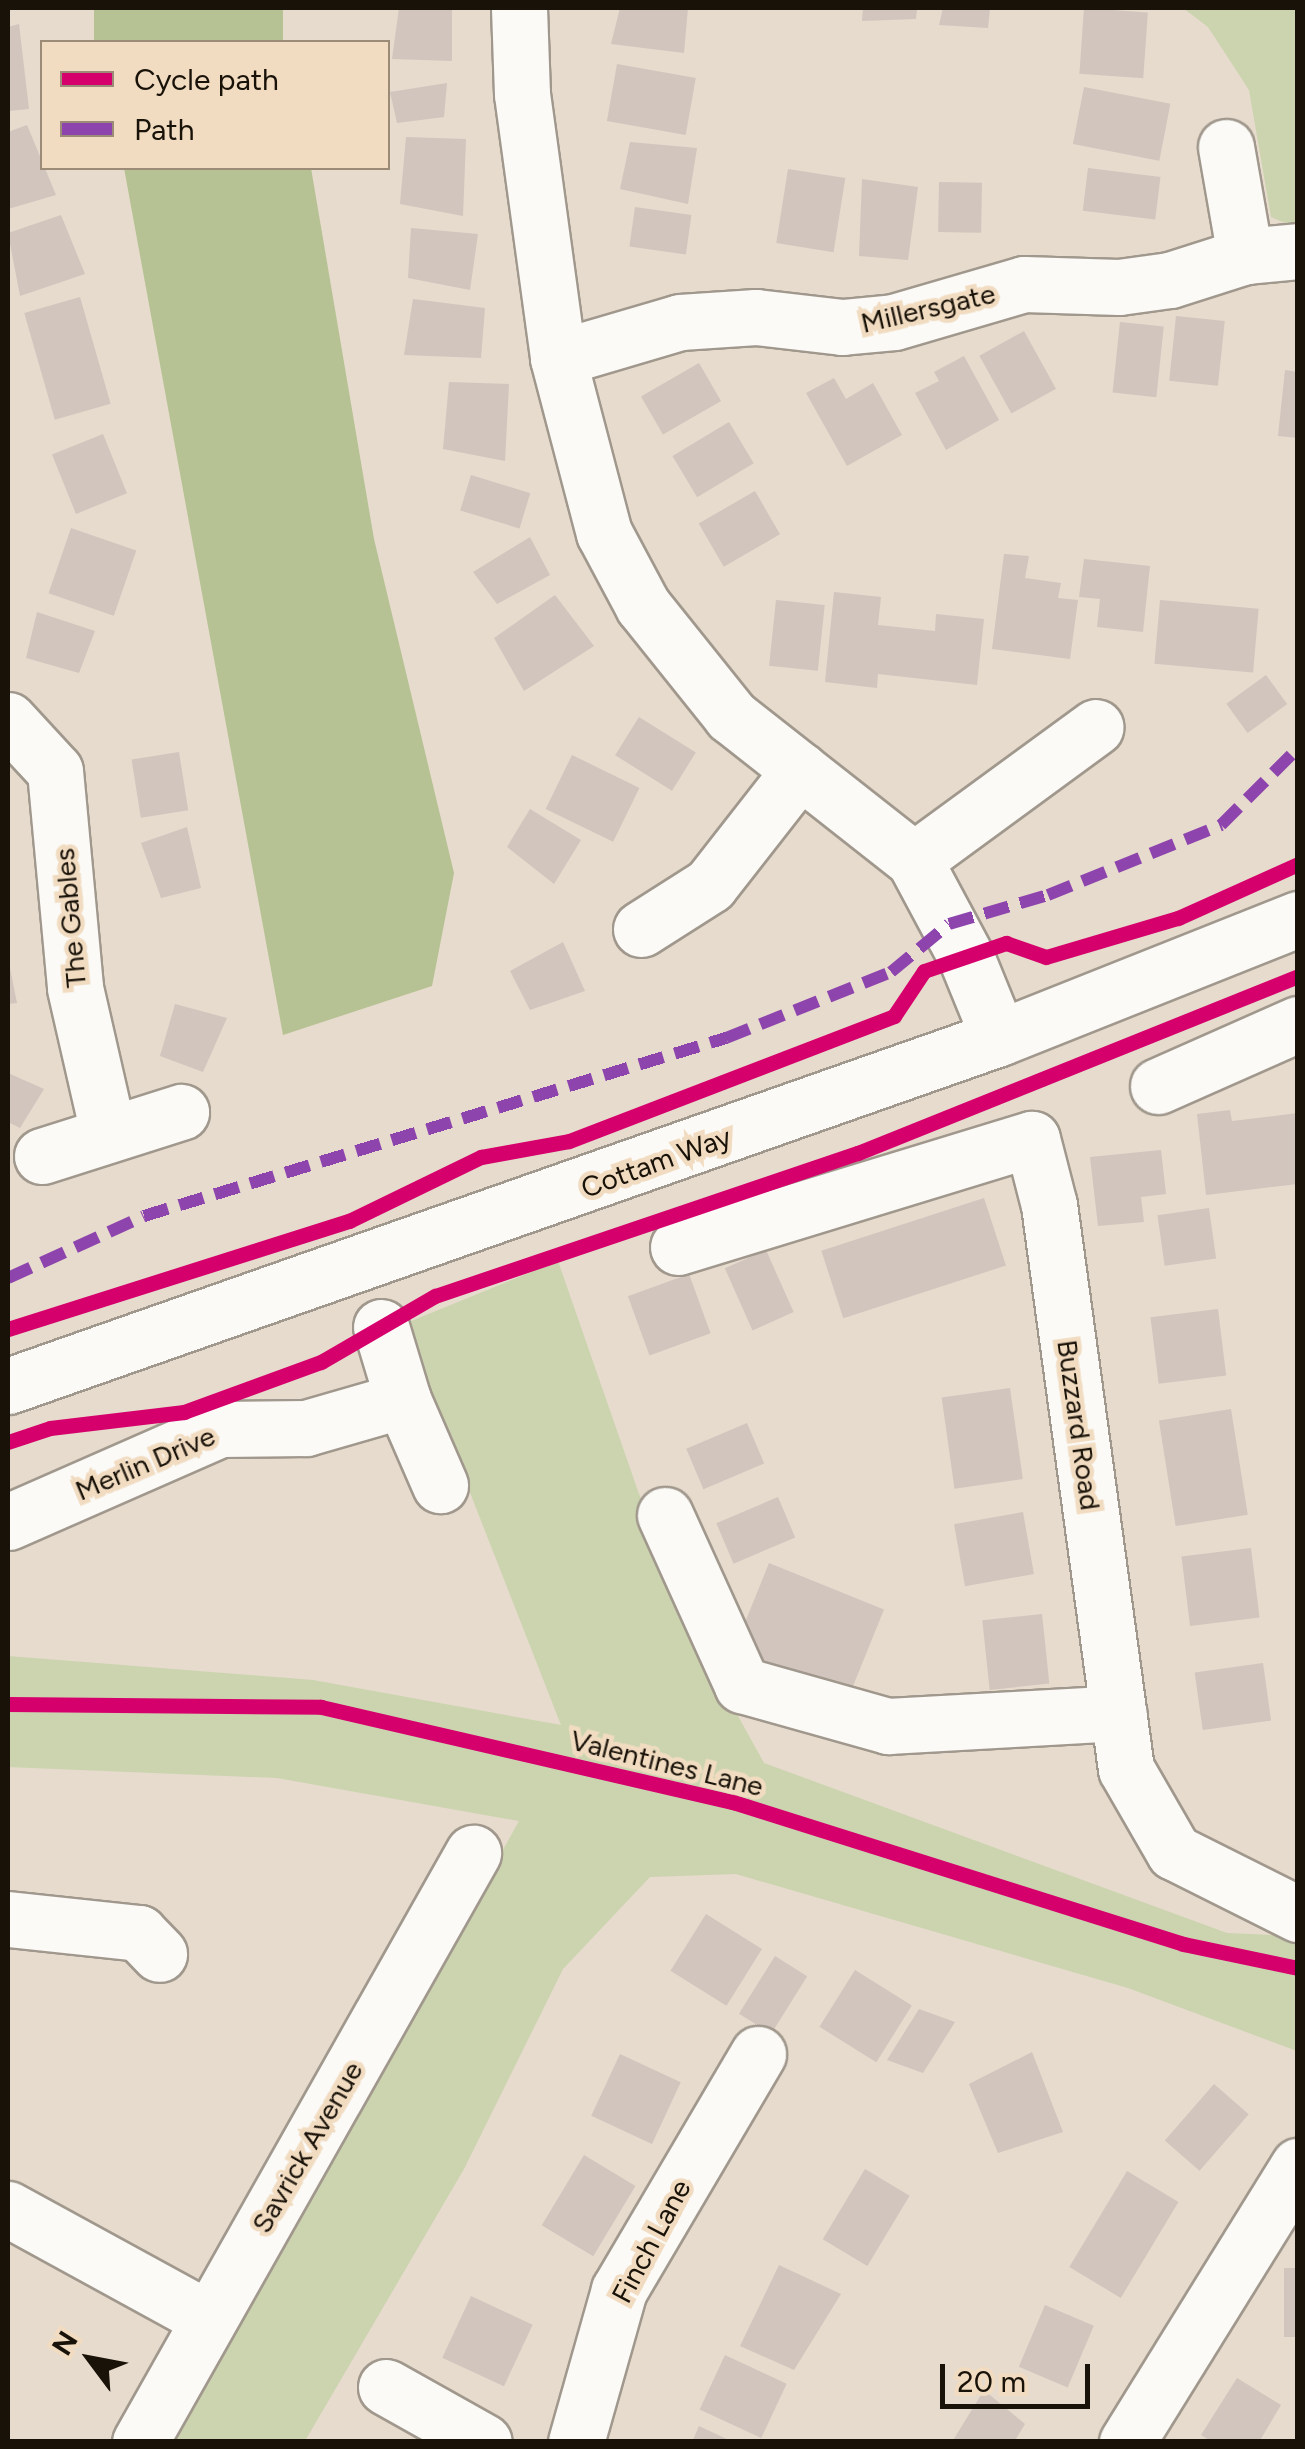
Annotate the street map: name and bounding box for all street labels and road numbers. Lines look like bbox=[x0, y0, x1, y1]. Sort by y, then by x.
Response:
street label: Millersgate bbox=[858, 276, 998, 340]
street label: The Gables bbox=[47, 847, 93, 989]
street label: Cottam Way bbox=[576, 1119, 736, 1205]
street label: Buzzard Road bbox=[1050, 1338, 1108, 1512]
street label: Merlin Drive bbox=[70, 1419, 220, 1507]
street label: Valentines Lane bbox=[567, 1723, 767, 1803]
street label: Savrick Avenue bbox=[244, 2055, 370, 2239]
street label: Finch Lane bbox=[605, 2174, 697, 2308]

